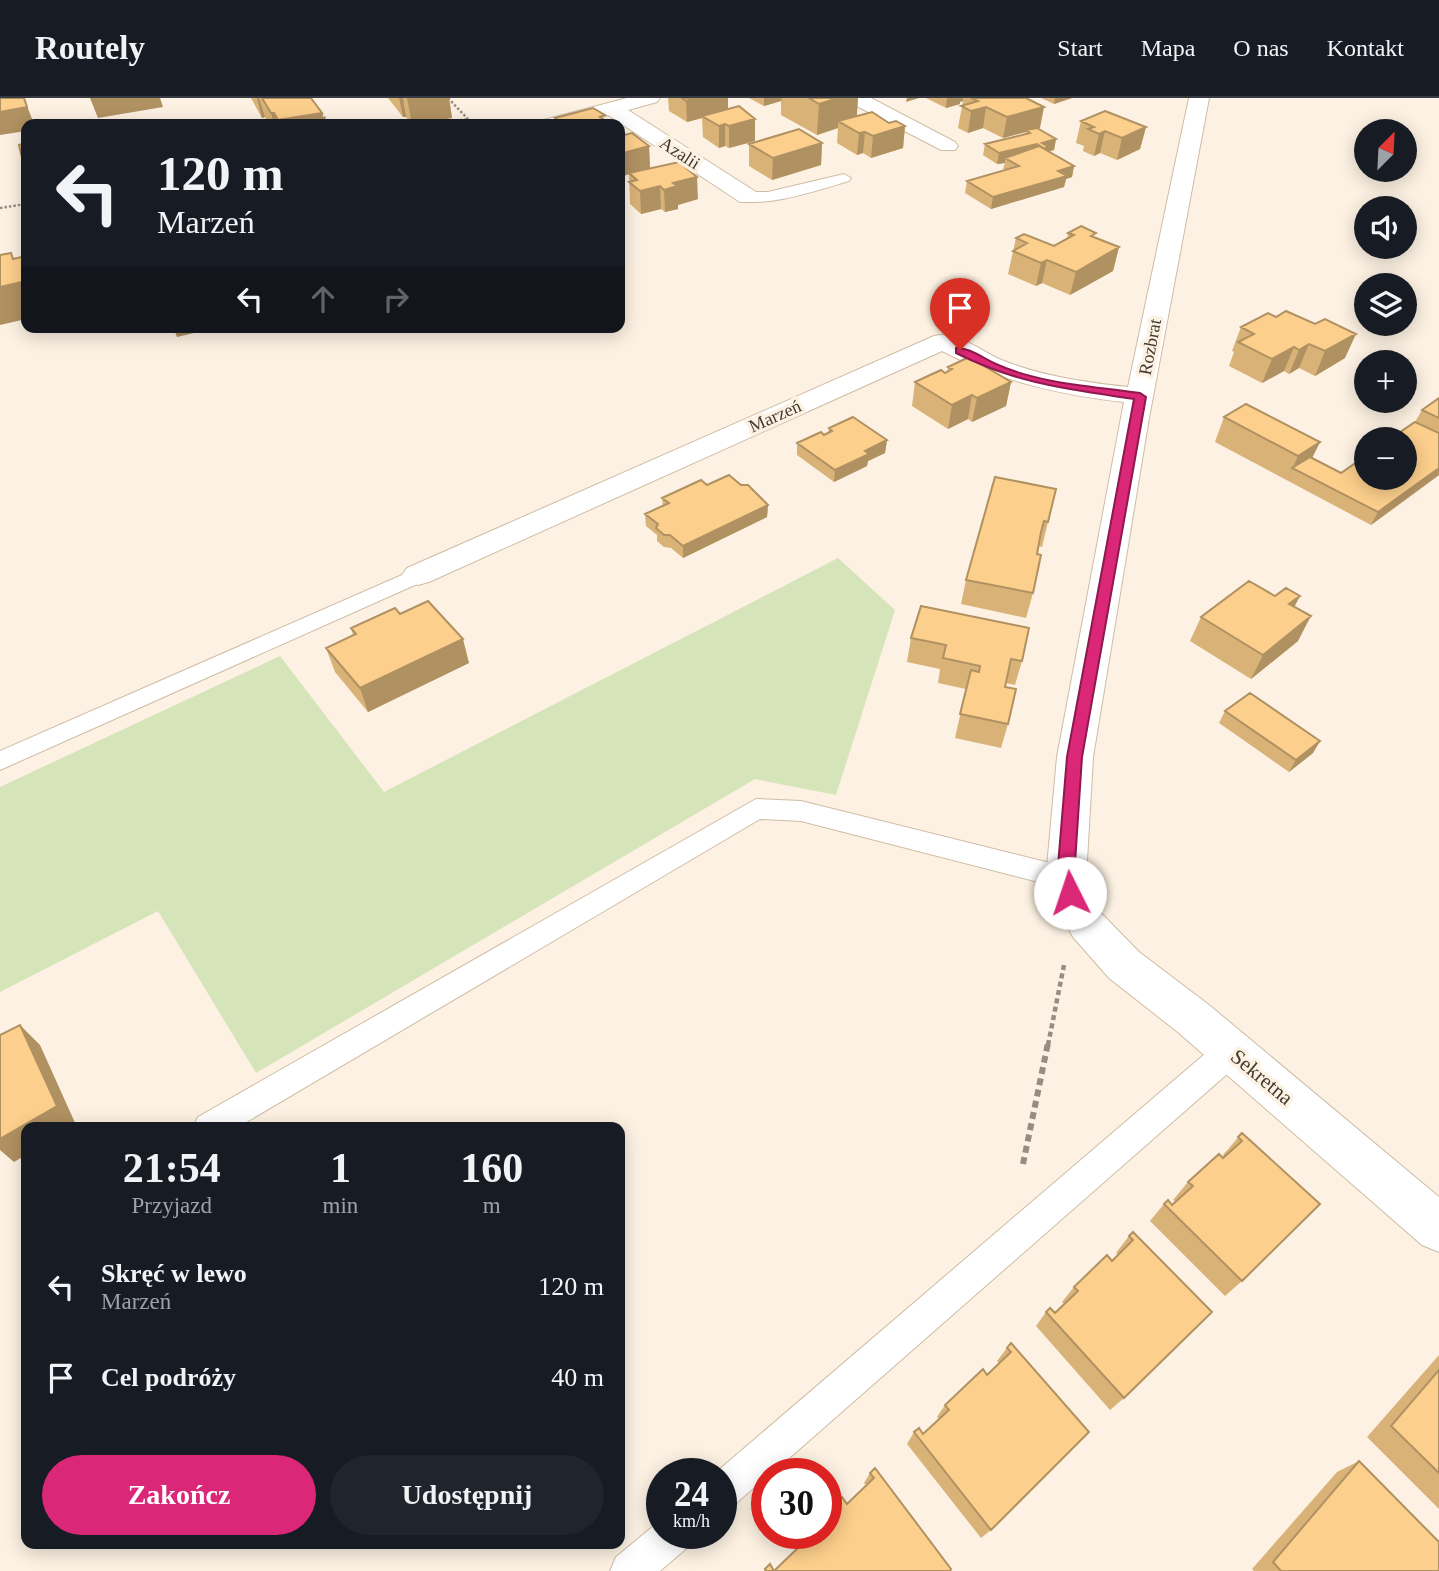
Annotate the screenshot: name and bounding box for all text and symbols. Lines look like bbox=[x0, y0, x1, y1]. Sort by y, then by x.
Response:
text: Routely bbox=[35, 30, 145, 66]
text: Start bbox=[1057, 35, 1103, 61]
text: Mapa bbox=[1141, 35, 1195, 61]
text: O nas bbox=[1233, 35, 1289, 61]
text: Kontakt bbox=[1327, 35, 1404, 61]
north arrow bbox=[1354, 119, 1418, 182]
map controls bbox=[1354, 119, 1417, 490]
street label: Azalii bbox=[656, 133, 704, 173]
text: 120 m bbox=[157, 146, 284, 201]
icon: left bbox=[42, 147, 133, 238]
button: sound bbox=[1354, 196, 1417, 259]
text: Marzeń bbox=[157, 204, 255, 240]
button: layers bbox=[1354, 273, 1417, 336]
pin bbox=[930, 278, 990, 350]
icon: left bbox=[231, 280, 269, 318]
icon: ahead bbox=[304, 280, 342, 318]
icon: right bbox=[377, 280, 415, 318]
icon: arrive bbox=[941, 289, 979, 327]
street label: Rozbrat bbox=[1135, 317, 1165, 377]
button: + bbox=[1354, 350, 1417, 413]
street label: Marzeń bbox=[746, 396, 804, 436]
button: − bbox=[1354, 427, 1417, 490]
position arrow bbox=[1033, 856, 1107, 930]
street label: Sekretna bbox=[1226, 1044, 1298, 1110]
text: 21:54 bbox=[123, 1145, 221, 1191]
text: 1 bbox=[330, 1145, 351, 1191]
text: 160 bbox=[460, 1145, 523, 1191]
text: Przyjazd bbox=[132, 1193, 212, 1218]
text: min bbox=[323, 1193, 358, 1218]
text: m bbox=[483, 1193, 501, 1218]
text: Skręć w lewo bbox=[101, 1259, 247, 1288]
icon: left bbox=[42, 1268, 80, 1306]
text: 120 m bbox=[538, 1272, 604, 1301]
text: Marzeń bbox=[101, 1289, 171, 1314]
icon: arrive bbox=[42, 1359, 80, 1397]
text: Cel podróży bbox=[101, 1363, 236, 1392]
text: 40 m bbox=[551, 1363, 604, 1392]
button: Zakończ bbox=[42, 1455, 316, 1535]
button: Udostępnij bbox=[330, 1455, 604, 1535]
speed limit sign: 30 bbox=[751, 1458, 842, 1549]
text: 24 bbox=[674, 1475, 709, 1514]
text: km/h bbox=[673, 1511, 710, 1531]

